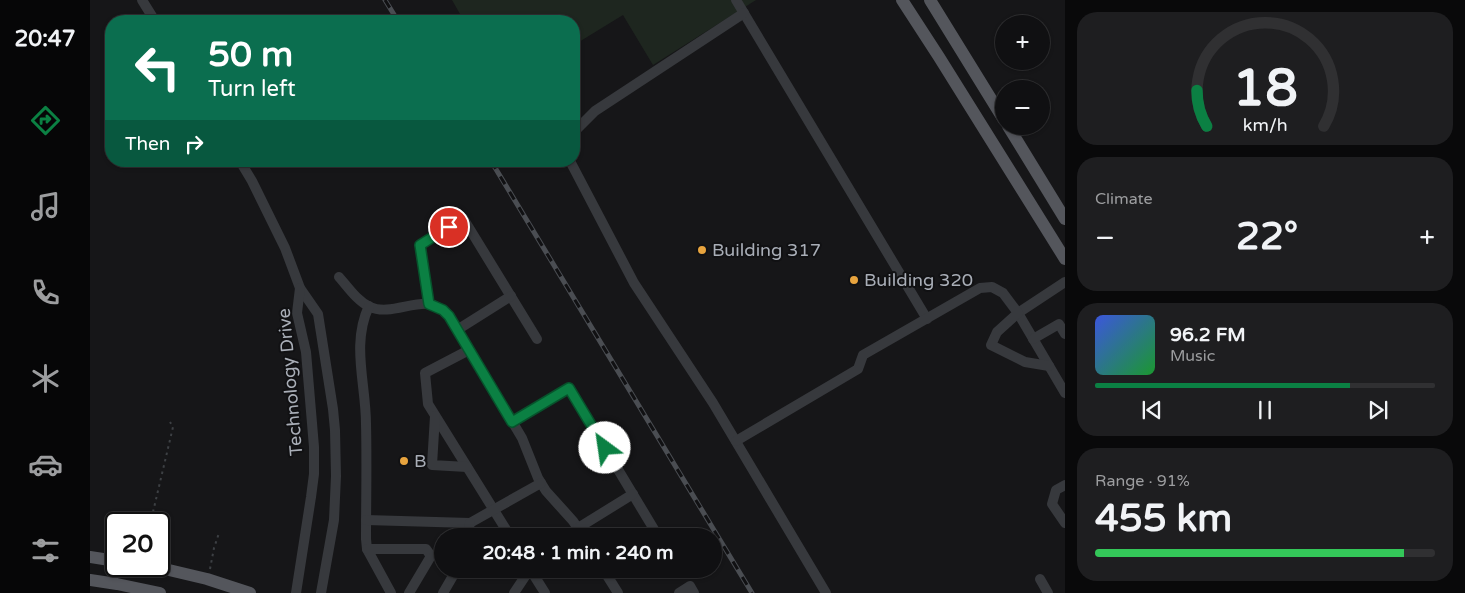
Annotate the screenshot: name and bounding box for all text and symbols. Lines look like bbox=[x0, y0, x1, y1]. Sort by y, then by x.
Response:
map controls bbox=[995, 15, 1050, 135]
button: + bbox=[995, 15, 1050, 70]
text: 20:47 bbox=[15, 26, 75, 52]
text: 50 m bbox=[208, 34, 293, 76]
icon: left bbox=[125, 35, 190, 100]
text: 18 bbox=[1232, 57, 1298, 120]
text: Turn left bbox=[208, 76, 296, 102]
button: − bbox=[995, 80, 1050, 135]
icon: directions bbox=[28, 103, 63, 138]
text: km/h bbox=[1243, 115, 1287, 136]
icon: right bbox=[180, 130, 208, 158]
text: Then bbox=[125, 133, 170, 155]
icon: music bbox=[28, 189, 63, 224]
text: Climate bbox=[1095, 189, 1153, 209]
pin bbox=[428, 206, 470, 248]
icon: arrive bbox=[435, 213, 463, 241]
text: 22° bbox=[1236, 214, 1298, 260]
text: − bbox=[1095, 221, 1115, 255]
text: + bbox=[1419, 221, 1435, 255]
place label: Building 317 bbox=[712, 239, 821, 261]
marker: Building 317 bbox=[696, 244, 708, 256]
place label: Building 320 bbox=[864, 269, 973, 291]
marker: Building 320 bbox=[848, 274, 860, 286]
icon: phone bbox=[28, 275, 63, 310]
street label: Technology Drive bbox=[273, 307, 307, 457]
text: 96.2 FM bbox=[1170, 324, 1246, 346]
text: Music bbox=[1170, 346, 1215, 366]
icon: climate bbox=[28, 361, 63, 396]
icon: previous bbox=[1138, 396, 1166, 424]
icon: pause bbox=[1251, 396, 1279, 424]
icon: next bbox=[1364, 396, 1392, 424]
position arrow bbox=[578, 421, 630, 473]
icon: car bbox=[28, 447, 63, 482]
place label: B bbox=[414, 450, 426, 472]
marker: B bbox=[398, 455, 410, 467]
text: Range · 91% bbox=[1095, 471, 1190, 491]
text: 455 km bbox=[1095, 496, 1232, 542]
speed limit sign: 20 bbox=[105, 512, 170, 577]
icon: filters bbox=[28, 533, 63, 568]
text: 20:48 · 1 min · 240 m bbox=[482, 542, 674, 564]

